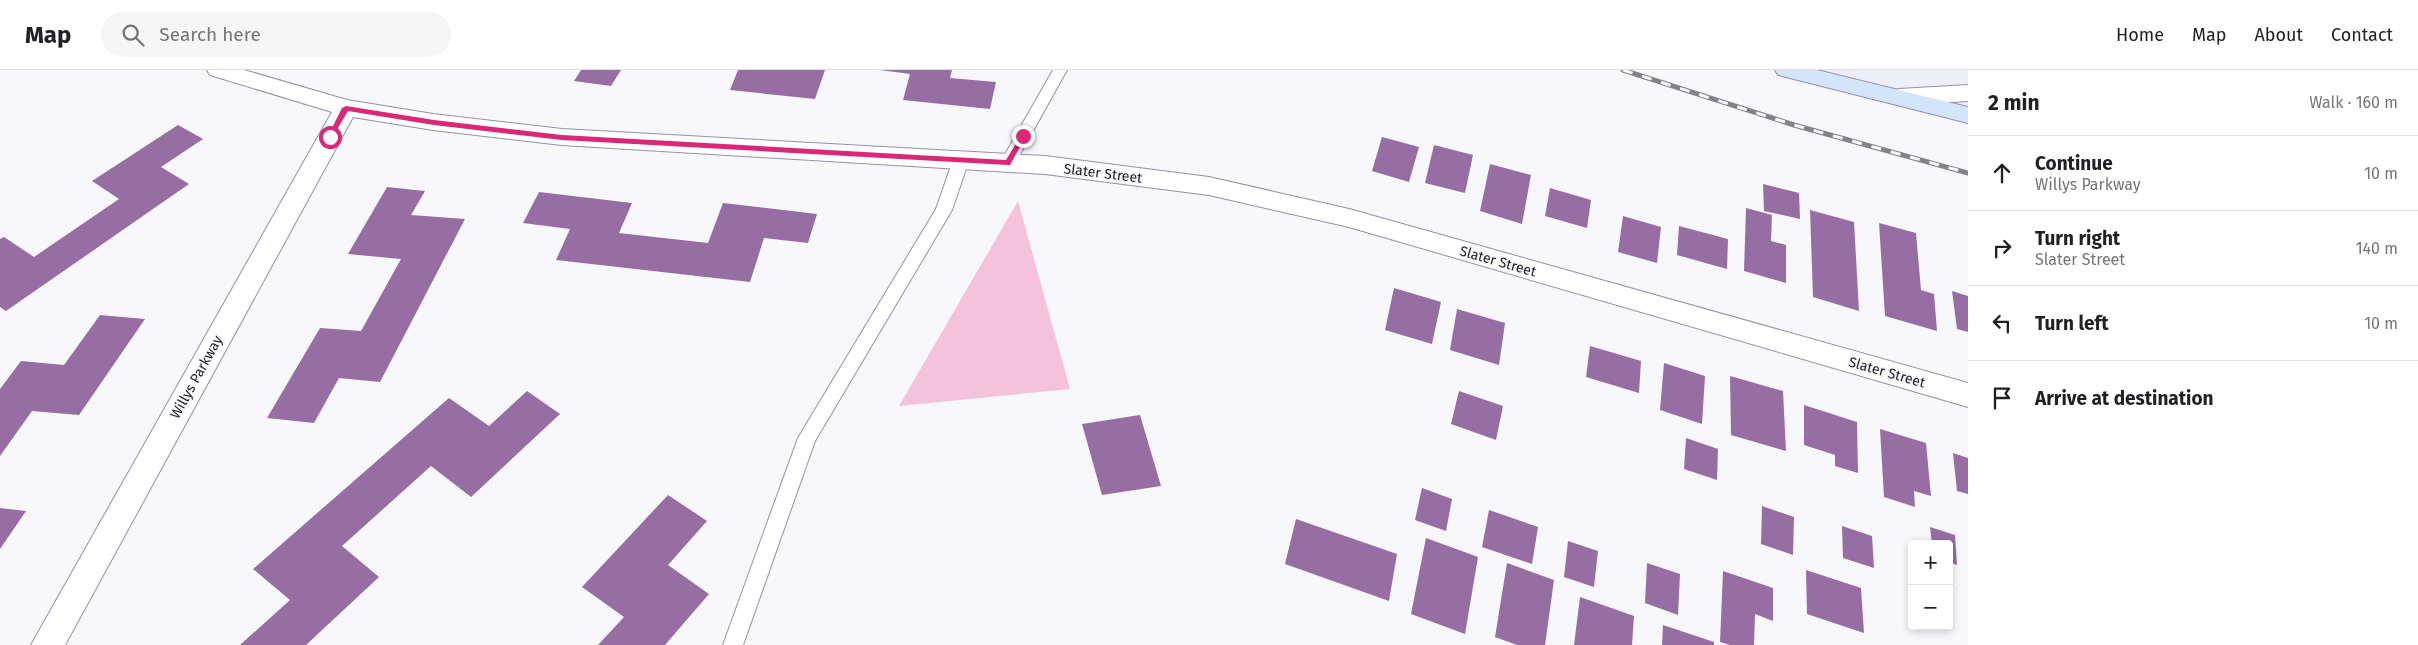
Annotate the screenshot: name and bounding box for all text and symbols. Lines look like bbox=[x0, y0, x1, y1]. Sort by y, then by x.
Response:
search box bbox=[101, 12, 451, 57]
text: Map bbox=[25, 21, 71, 49]
icon: search bbox=[119, 21, 147, 49]
text: Search here bbox=[159, 23, 261, 46]
text: Home bbox=[2116, 24, 2164, 46]
text: Map bbox=[2192, 24, 2226, 46]
text: About bbox=[2254, 24, 2303, 46]
text: Contact bbox=[2331, 24, 2393, 46]
text: 2 min bbox=[1988, 90, 2040, 116]
text: Walk · 160 m bbox=[2309, 93, 2398, 112]
route end bbox=[1012, 125, 1035, 148]
route start bbox=[319, 126, 342, 149]
text: Continue bbox=[2035, 152, 2113, 175]
icon: ahead bbox=[1988, 159, 2016, 187]
street label: Slater Street bbox=[1063, 160, 1144, 187]
text: 10 m bbox=[2364, 164, 2398, 183]
text: Willys Parkway bbox=[2035, 175, 2141, 194]
text: Turn right bbox=[2035, 227, 2120, 250]
icon: right bbox=[1988, 234, 2016, 262]
text: 140 m bbox=[2356, 239, 2398, 258]
street label: Slater Street bbox=[1458, 242, 1539, 281]
text: Slater Street bbox=[2035, 250, 2125, 269]
icon: left bbox=[1988, 309, 2016, 337]
text: Turn left bbox=[2035, 312, 2109, 335]
text: 10 m bbox=[2364, 314, 2398, 333]
street label: Willys Parkway bbox=[167, 333, 226, 422]
street label: Slater Street bbox=[1847, 353, 1928, 392]
icon: arrive bbox=[1988, 384, 2016, 412]
text: Arrive at destination bbox=[2035, 387, 2214, 410]
map controls bbox=[1908, 540, 1953, 630]
button: + bbox=[1908, 540, 1953, 585]
button: − bbox=[1908, 585, 1953, 630]

